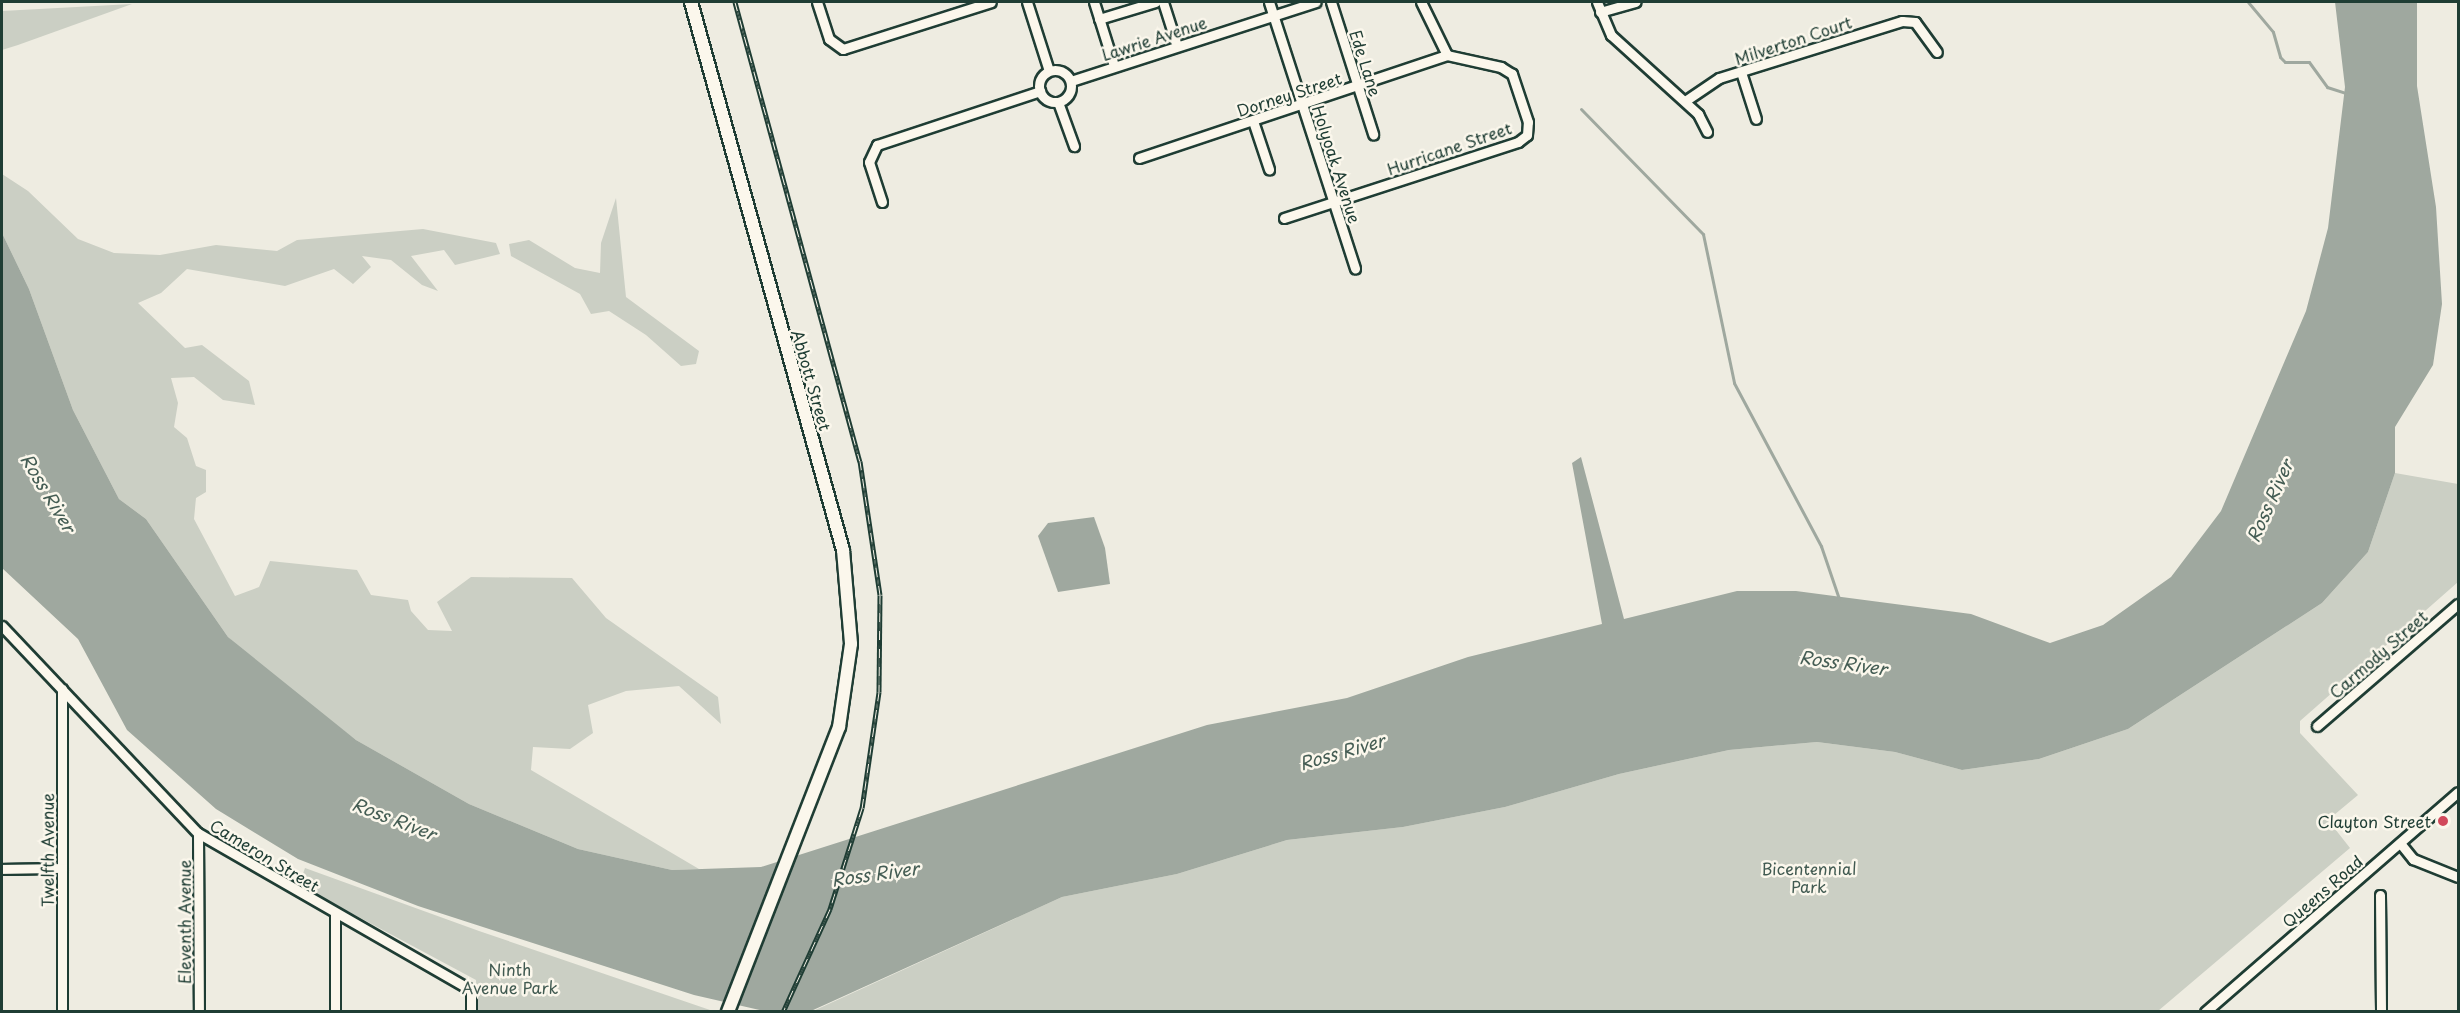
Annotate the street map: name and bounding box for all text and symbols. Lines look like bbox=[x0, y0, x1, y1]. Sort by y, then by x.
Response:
street label: Lawrie Avenue bbox=[1099, 12, 1209, 64]
street label: Milverton Court bbox=[1732, 12, 1854, 68]
street label: Ede Lane bbox=[1346, 27, 1386, 99]
street label: Dorney Street bbox=[1234, 68, 1344, 120]
street label: Holyoak Avenue bbox=[1309, 102, 1365, 226]
street label: Hurricane Street bbox=[1384, 118, 1514, 178]
street label: Abbott Street bbox=[788, 327, 836, 433]
water label: Ross River bbox=[16, 450, 80, 536]
water label: Ross River bbox=[2242, 456, 2298, 546]
street label: Carmody Street bbox=[2325, 606, 2431, 702]
water label: Ross River bbox=[1798, 646, 1888, 680]
water label: Ross River bbox=[1297, 729, 1387, 775]
street label: Twelfth Avenue bbox=[37, 792, 57, 908]
water label: Ross River bbox=[349, 793, 439, 845]
place label: Clayton Street bbox=[2318, 811, 2431, 831]
marker: Clayton Street bbox=[2436, 814, 2450, 828]
street label: Cameron Street bbox=[207, 815, 323, 895]
street label: Queens Road bbox=[2278, 851, 2366, 931]
water label: Ross River bbox=[830, 857, 920, 891]
park label: Bicentennial Park bbox=[1761, 858, 1857, 896]
street label: Eleventh Avenue bbox=[174, 859, 194, 985]
park label: Ninth Avenue Park bbox=[462, 959, 558, 997]

